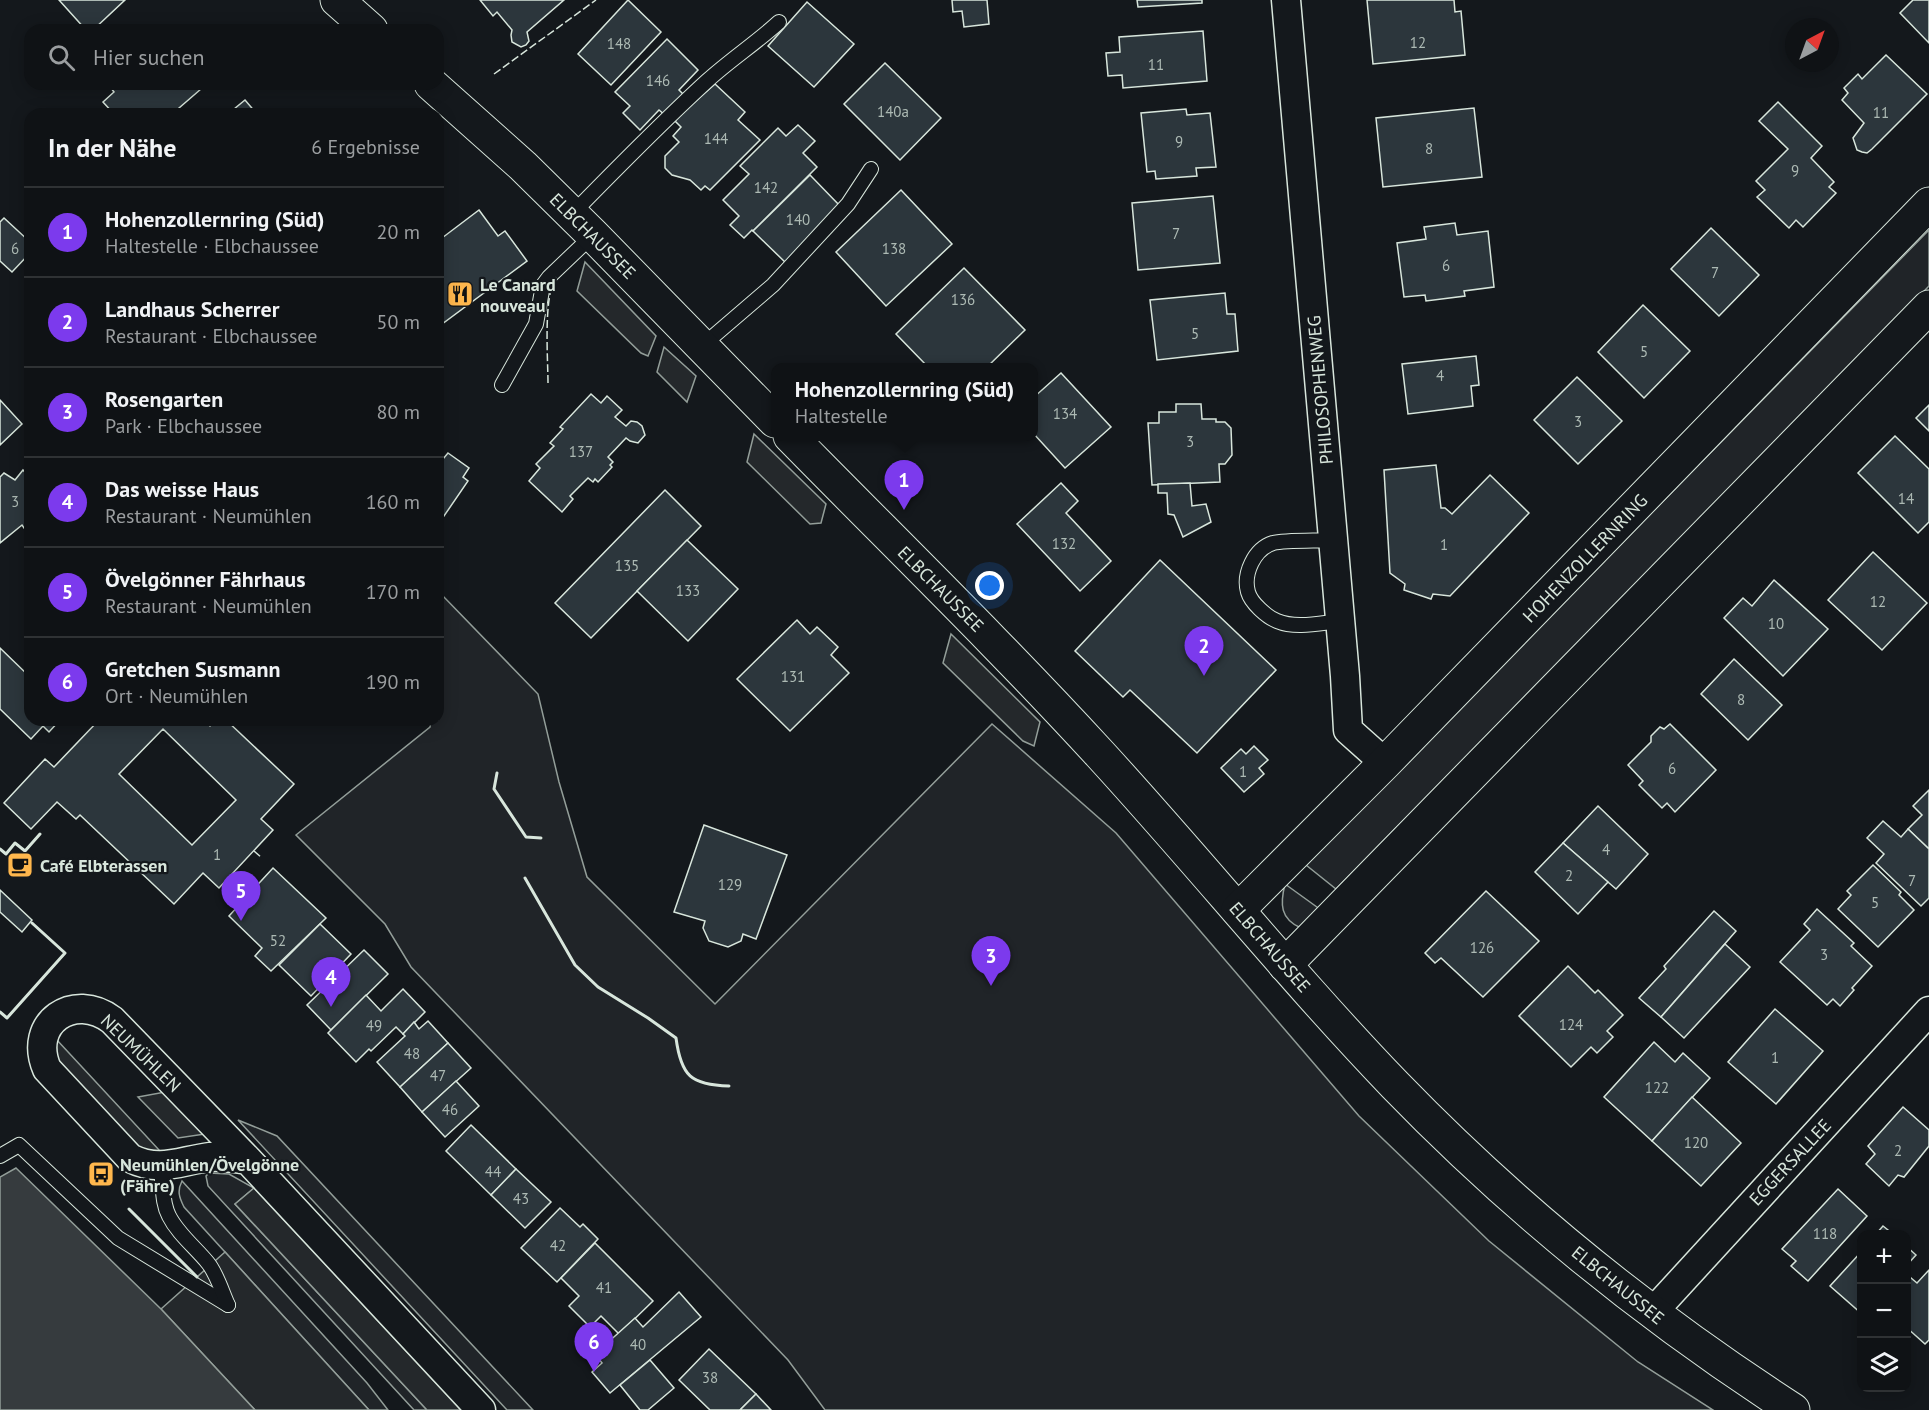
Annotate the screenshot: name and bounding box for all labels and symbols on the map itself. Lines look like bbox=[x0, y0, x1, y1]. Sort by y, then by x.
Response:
north arrow bbox=[1785, 18, 1839, 72]
house number: 12 bbox=[1410, 33, 1426, 52]
house number: 148 bbox=[607, 34, 631, 53]
house number: 11 bbox=[1148, 55, 1164, 74]
house number: 146 bbox=[646, 71, 670, 90]
house number: 140a bbox=[877, 102, 909, 121]
house number: 11 bbox=[1873, 103, 1889, 122]
house number: 144 bbox=[704, 129, 728, 148]
house number: 9 bbox=[1175, 132, 1183, 151]
house number: 8 bbox=[1425, 139, 1433, 158]
house number: 9 bbox=[1791, 161, 1799, 180]
house number: 142 bbox=[754, 178, 778, 197]
street label: ELBCHAUSSEE bbox=[545, 188, 641, 284]
house number: 140 bbox=[786, 210, 810, 229]
house number: 7 bbox=[1172, 224, 1180, 243]
house number: 6 bbox=[11, 239, 19, 258]
house number: 138 bbox=[882, 239, 906, 258]
house number: 6 bbox=[1442, 256, 1450, 275]
house number: 7 bbox=[1711, 263, 1719, 282]
place label: Le Canard nouveau bbox=[480, 273, 556, 317]
restaurant icon: Le Canard nouveau bbox=[445, 279, 475, 309]
house number: 136 bbox=[951, 290, 975, 309]
street label: PHILOSOPHENWEG bbox=[1302, 315, 1338, 465]
house number: 5 bbox=[1191, 324, 1199, 343]
house number: 5 bbox=[1640, 342, 1648, 361]
house number: 4 bbox=[1436, 366, 1444, 385]
house number: 134 bbox=[1053, 404, 1077, 423]
house number: 3 bbox=[1574, 412, 1582, 431]
house number: 3 bbox=[1186, 432, 1194, 451]
house number: 137 bbox=[569, 442, 593, 461]
pin: 1 bbox=[884, 460, 924, 510]
street label: HOHENZOLLERNRING bbox=[1518, 489, 1652, 627]
house number: 14 bbox=[1898, 489, 1914, 508]
house number: 3 bbox=[11, 492, 19, 511]
house number: 132 bbox=[1052, 534, 1076, 553]
house number: 1 bbox=[1440, 535, 1448, 554]
street label: ELBCHAUSSEE bbox=[893, 541, 989, 637]
house number: 135 bbox=[615, 556, 639, 575]
your location bbox=[975, 571, 1004, 600]
house number: 133 bbox=[676, 581, 700, 600]
house number: 12 bbox=[1870, 592, 1886, 611]
house number: 10 bbox=[1768, 614, 1784, 633]
pin: 2 bbox=[1184, 626, 1224, 676]
house number: 131 bbox=[781, 667, 805, 686]
house number: 8 bbox=[1737, 690, 1745, 709]
house number: 6 bbox=[1668, 759, 1676, 778]
house number: 1 bbox=[1239, 762, 1247, 781]
house number: 4 bbox=[1602, 840, 1610, 859]
house number: 1 bbox=[213, 845, 221, 864]
cafe icon: Café Elbterassen bbox=[5, 850, 35, 880]
place label: Café Elbterassen bbox=[40, 854, 167, 877]
house number: 2 bbox=[1565, 866, 1573, 885]
house number: 7 bbox=[1908, 871, 1916, 890]
pin: 5 bbox=[222, 872, 260, 921]
house number: 129 bbox=[718, 875, 742, 894]
house number: 5 bbox=[1871, 893, 1879, 912]
street label: ELBCHAUSSEE bbox=[1224, 897, 1316, 997]
house number: 52 bbox=[270, 931, 286, 950]
pin: 3 bbox=[972, 936, 1010, 986]
house number: 126 bbox=[1470, 938, 1494, 957]
house number: 3 bbox=[1820, 945, 1828, 964]
pin: 4 bbox=[312, 958, 350, 1007]
street label: NEUMÜHLEN bbox=[96, 1009, 186, 1097]
house number: 124 bbox=[1559, 1015, 1583, 1034]
house number: 49 bbox=[366, 1016, 382, 1035]
house number: 48 bbox=[404, 1044, 420, 1063]
house number: 1 bbox=[1771, 1048, 1779, 1067]
house number: 47 bbox=[430, 1066, 446, 1085]
house number: 122 bbox=[1645, 1078, 1669, 1097]
house number: 46 bbox=[442, 1100, 458, 1119]
street label: EGGERSALLEE bbox=[1744, 1114, 1836, 1210]
house number: 120 bbox=[1684, 1133, 1708, 1152]
house number: 2 bbox=[1894, 1141, 1902, 1160]
place label: Neumühlen/Övelgönne (Fähre) bbox=[120, 1153, 299, 1197]
bus stop icon: Neumühlen/Övelgönne (Fähre) bbox=[86, 1159, 116, 1189]
house number: 44 bbox=[485, 1162, 501, 1181]
house number: 43 bbox=[513, 1189, 529, 1208]
house number: 118 bbox=[1813, 1224, 1837, 1243]
house number: 42 bbox=[550, 1236, 566, 1255]
street label: ELBCHAUSSEE bbox=[1567, 1241, 1669, 1329]
house number: 41 bbox=[596, 1278, 612, 1297]
pin: 6 bbox=[574, 1322, 614, 1372]
house number: 40 bbox=[630, 1335, 646, 1354]
house number: 38 bbox=[702, 1368, 718, 1387]

